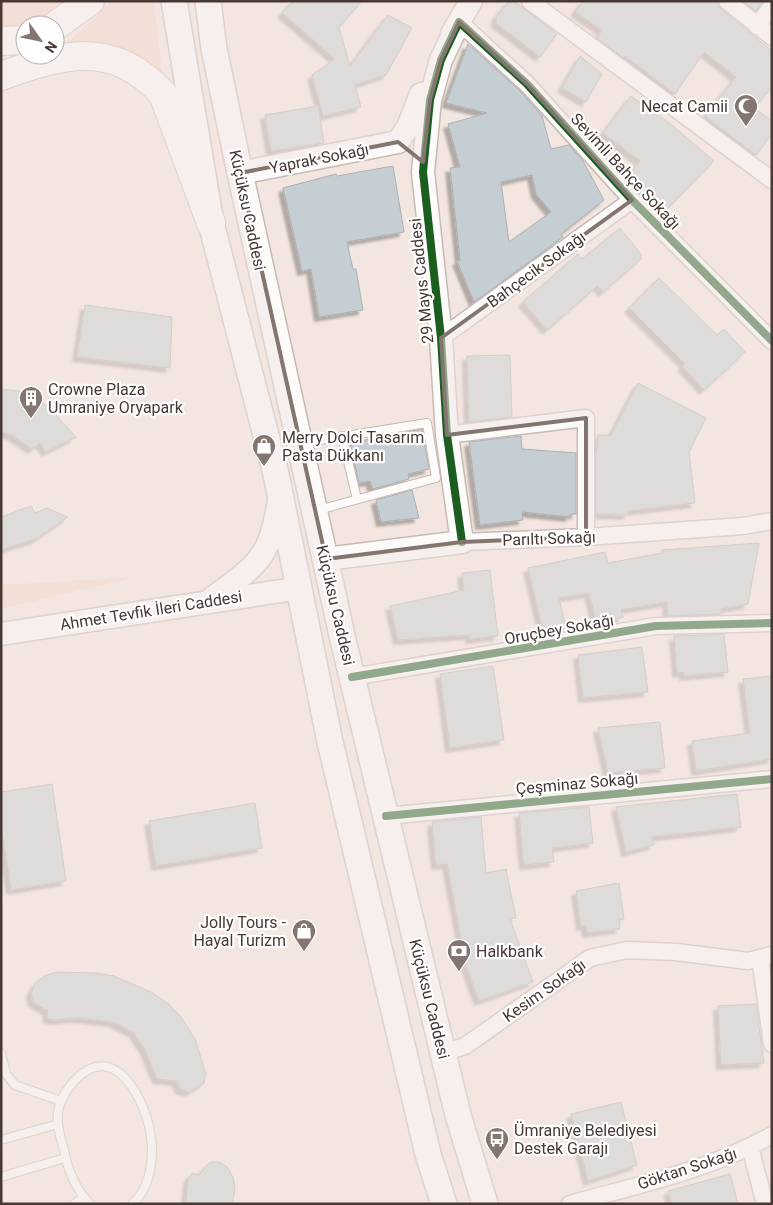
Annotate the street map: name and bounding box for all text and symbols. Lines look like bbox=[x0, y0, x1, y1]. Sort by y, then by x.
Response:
north arrow bbox=[15, 15, 65, 65]
text: N bbox=[41, 39, 60, 56]
mosque icon: Necat Camii bbox=[733, 93, 759, 127]
place label: Necat Camii bbox=[641, 97, 728, 116]
street label: Sevimli Bahçe Sokağı bbox=[567, 109, 684, 233]
street label: Yaprak Sokağı bbox=[268, 140, 370, 177]
street label: Küçüksu Caddesi bbox=[225, 148, 270, 272]
street label: 29 Mayıs Caddesi bbox=[405, 217, 438, 345]
street label: Bahçecik Sokağı bbox=[483, 227, 589, 311]
place label: Crowne Plaza Umraniye Oryapark bbox=[48, 380, 184, 417]
building icon: Crowne Plaza Umraniye Oryapark bbox=[18, 385, 44, 419]
place label: Merry Dolci Tasarım Pasta Dükkanı bbox=[282, 428, 424, 465]
shop icon: Merry Dolci Tasarım Pasta Dükkanı bbox=[251, 433, 277, 467]
street label: Parıltı Sokağı bbox=[502, 527, 596, 550]
street label: Küçüksu Caddesi bbox=[312, 543, 359, 667]
street label: Ahmet Tevfik İleri Caddesi bbox=[59, 587, 244, 634]
street label: Oruçbey Sokağı bbox=[503, 611, 615, 648]
street label: Çeşminaz Sokağı bbox=[515, 769, 639, 798]
place label: Jolly Tours - Hayal Turizm bbox=[193, 913, 287, 950]
shop icon: Jolly Tours - Hayal Turizm bbox=[291, 918, 317, 952]
street label: Küçüksu Caddesi bbox=[405, 937, 454, 1061]
bank icon: Halkbank bbox=[446, 938, 472, 972]
place label: Halkbank bbox=[476, 942, 544, 961]
street label: Kesim Sokağı bbox=[499, 955, 589, 1026]
place label: Ümraniye Belediyesi Destek Garajı bbox=[514, 1121, 657, 1158]
bus stop icon: Ümraniye Belediyesi Destek Garajı bbox=[484, 1126, 510, 1160]
street label: Göktan Sokağı bbox=[635, 1143, 739, 1193]

